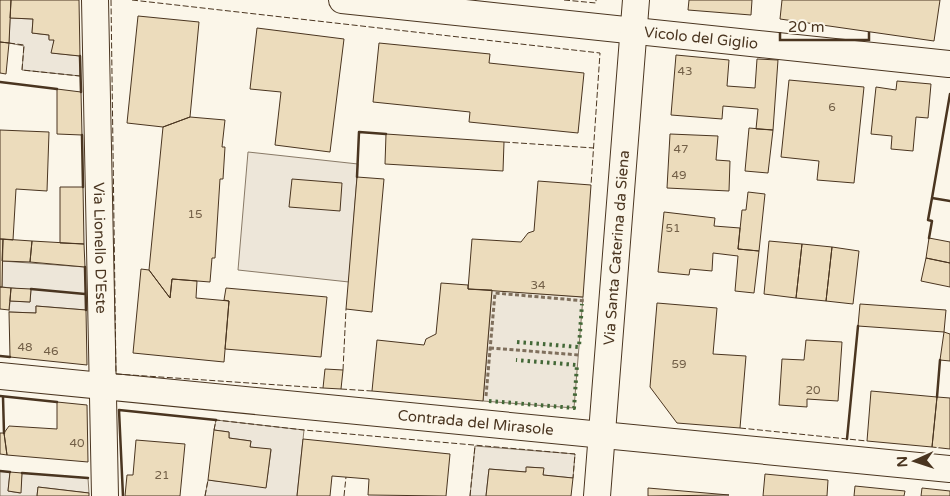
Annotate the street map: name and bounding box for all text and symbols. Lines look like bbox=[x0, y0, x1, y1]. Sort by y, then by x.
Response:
scale bar bbox=[780, 10, 869, 42]
text: 20 m bbox=[788, 18, 825, 36]
street label: Vicolo del Giglio bbox=[643, 23, 759, 53]
house number: 43 bbox=[677, 64, 693, 78]
house number: 6 bbox=[828, 100, 836, 114]
house number: 47 bbox=[673, 142, 689, 156]
street label: Via Santa Caterina da Siena bbox=[600, 150, 633, 346]
house number: 49 bbox=[671, 168, 687, 182]
street label: Via Lionello D'Este bbox=[90, 182, 110, 314]
house number: 15 bbox=[187, 207, 203, 221]
house number: 51 bbox=[665, 221, 681, 235]
house number: 34 bbox=[530, 278, 546, 292]
house number: 48 bbox=[17, 340, 33, 354]
house number: 46 bbox=[43, 344, 59, 358]
house number: 59 bbox=[671, 357, 687, 371]
house number: 20 bbox=[805, 383, 821, 397]
street label: Contrada del Mirasole bbox=[397, 406, 554, 439]
house number: 40 bbox=[69, 436, 85, 450]
north arrow bbox=[890, 436, 940, 486]
text: N bbox=[894, 456, 911, 468]
house number: 21 bbox=[154, 468, 170, 482]

